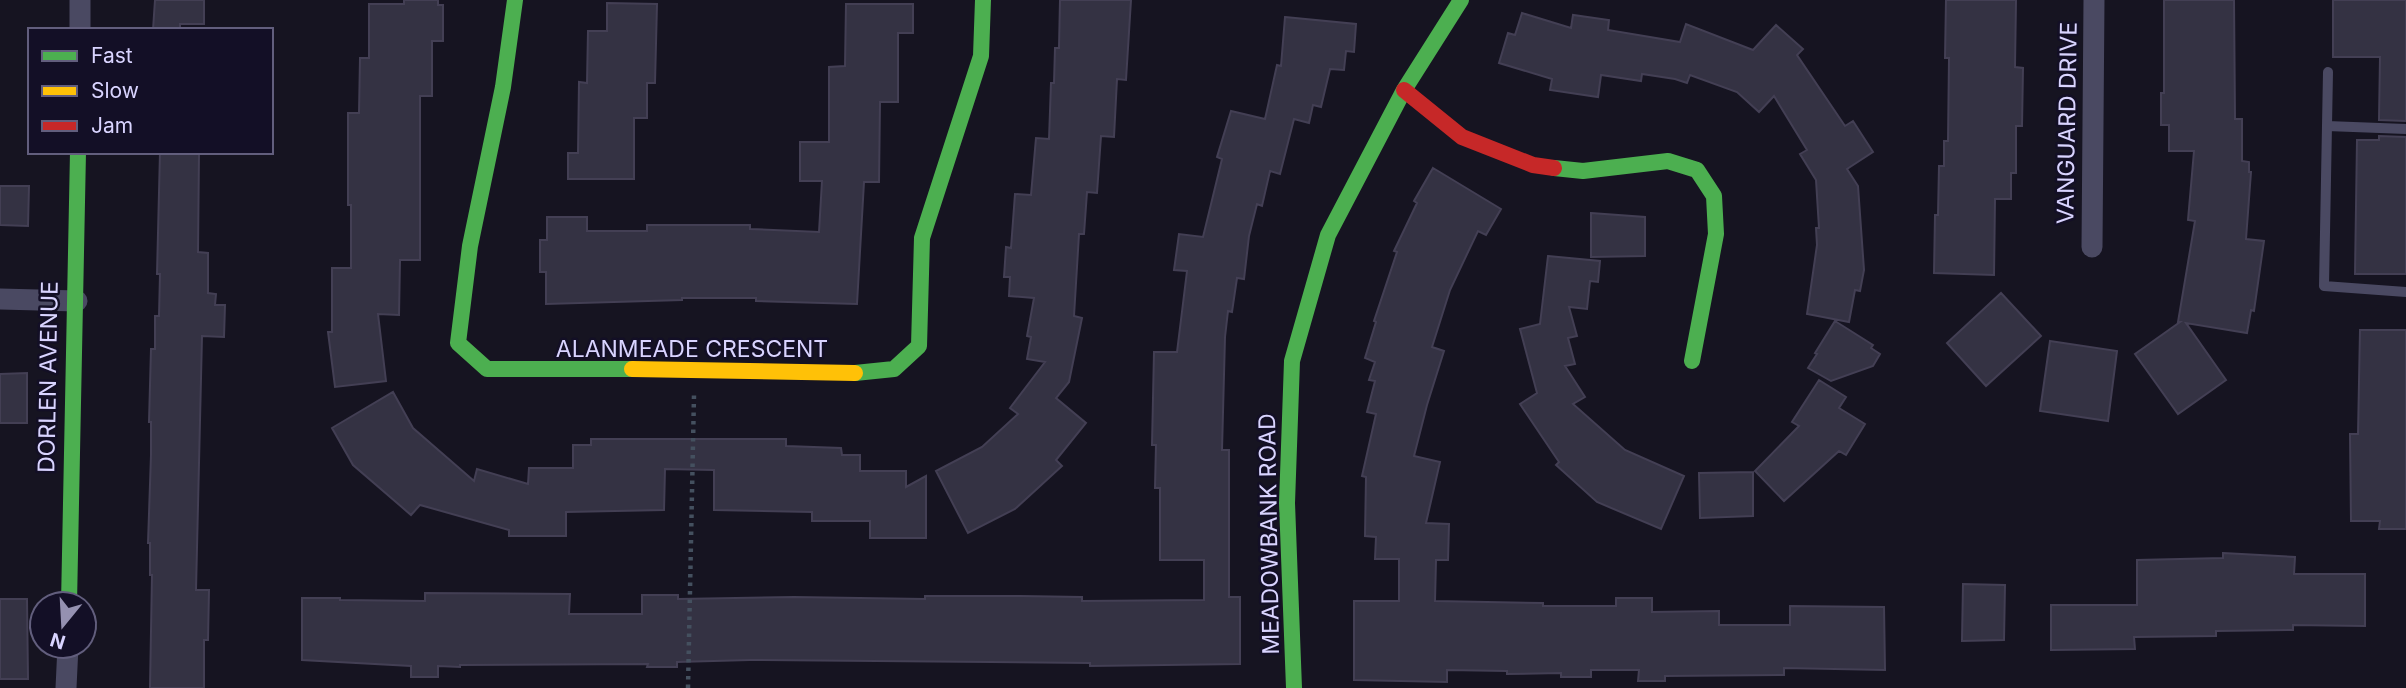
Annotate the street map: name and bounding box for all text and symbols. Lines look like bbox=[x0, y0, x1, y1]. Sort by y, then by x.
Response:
street label: VANGUARD DRIVE bbox=[2051, 22, 2083, 224]
legend bbox=[28, 28, 273, 154]
text: Fast bbox=[91, 43, 133, 68]
text: Slow bbox=[91, 78, 139, 103]
text: Jam bbox=[91, 113, 133, 138]
street label: DORLEN AVENUE bbox=[32, 281, 64, 473]
street label: ALANMEADE CRESCENT bbox=[556, 335, 828, 363]
street label: MEADOWBANK ROAD bbox=[1253, 413, 1285, 655]
north arrow bbox=[28, 590, 98, 660]
text: N bbox=[47, 628, 68, 654]

